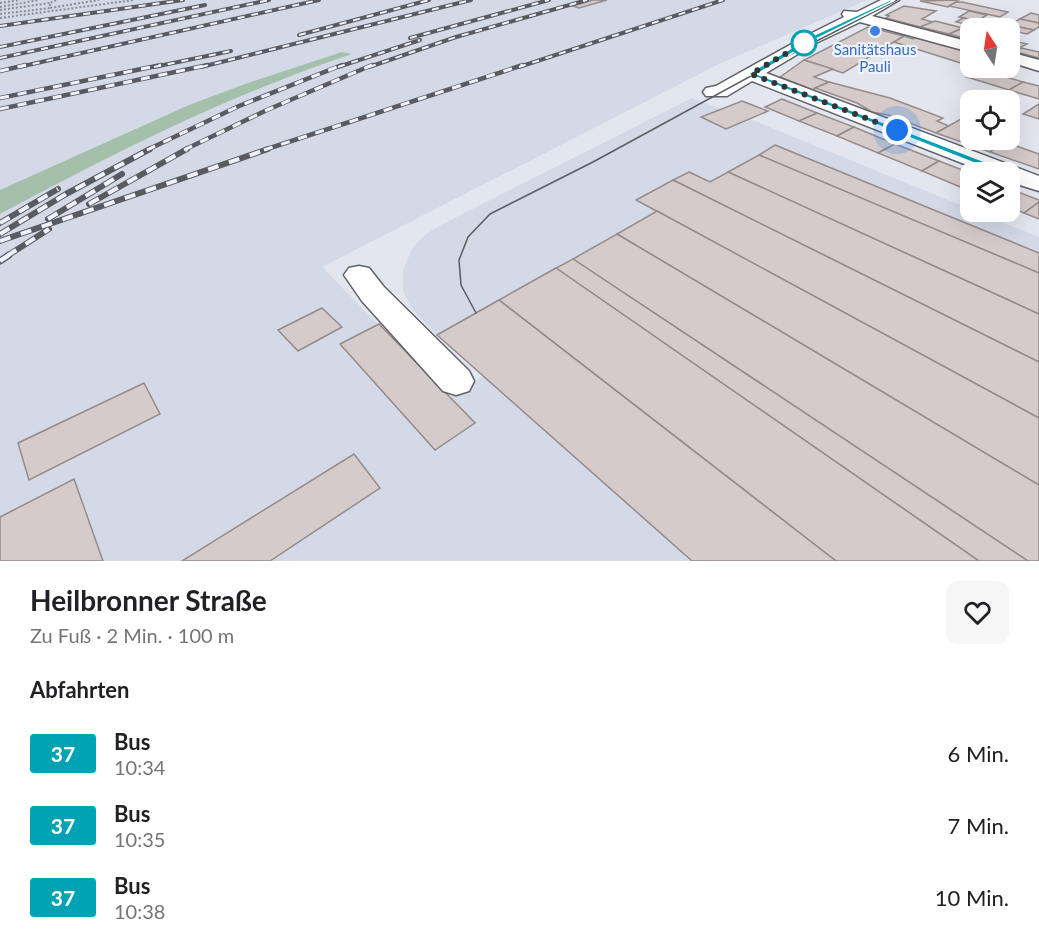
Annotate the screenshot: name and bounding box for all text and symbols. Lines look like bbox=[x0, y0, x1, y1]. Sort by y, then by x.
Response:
north arrow bbox=[960, 18, 1020, 78]
map controls bbox=[960, 18, 1020, 222]
marker: Sanitätshaus Pauli bbox=[868, 24, 882, 38]
unlabelled marker bbox=[791, 30, 817, 56]
place label: Sanitätshaus Pauli bbox=[834, 40, 916, 75]
button: locate bbox=[960, 90, 1020, 150]
your location bbox=[882, 115, 912, 145]
button: layers bbox=[960, 162, 1020, 222]
button: heart bbox=[946, 581, 1009, 644]
text: Heilbronner Straße bbox=[30, 583, 267, 617]
text: Zu Fuß · 2 Min. · 100 m bbox=[30, 623, 234, 647]
text: Abfahrten bbox=[30, 676, 129, 703]
text: Bus bbox=[114, 728, 150, 755]
text: 6 Min. bbox=[948, 740, 1009, 767]
text: 37 bbox=[51, 741, 75, 766]
text: 10:34 bbox=[114, 755, 165, 779]
text: Bus bbox=[114, 800, 150, 827]
text: 7 Min. bbox=[948, 812, 1009, 839]
text: 37 bbox=[51, 813, 75, 838]
text: 10:35 bbox=[114, 827, 165, 851]
text: Bus bbox=[114, 872, 150, 899]
text: 10 Min. bbox=[935, 884, 1009, 911]
text: 37 bbox=[51, 885, 75, 910]
text: 10:38 bbox=[114, 899, 165, 923]

